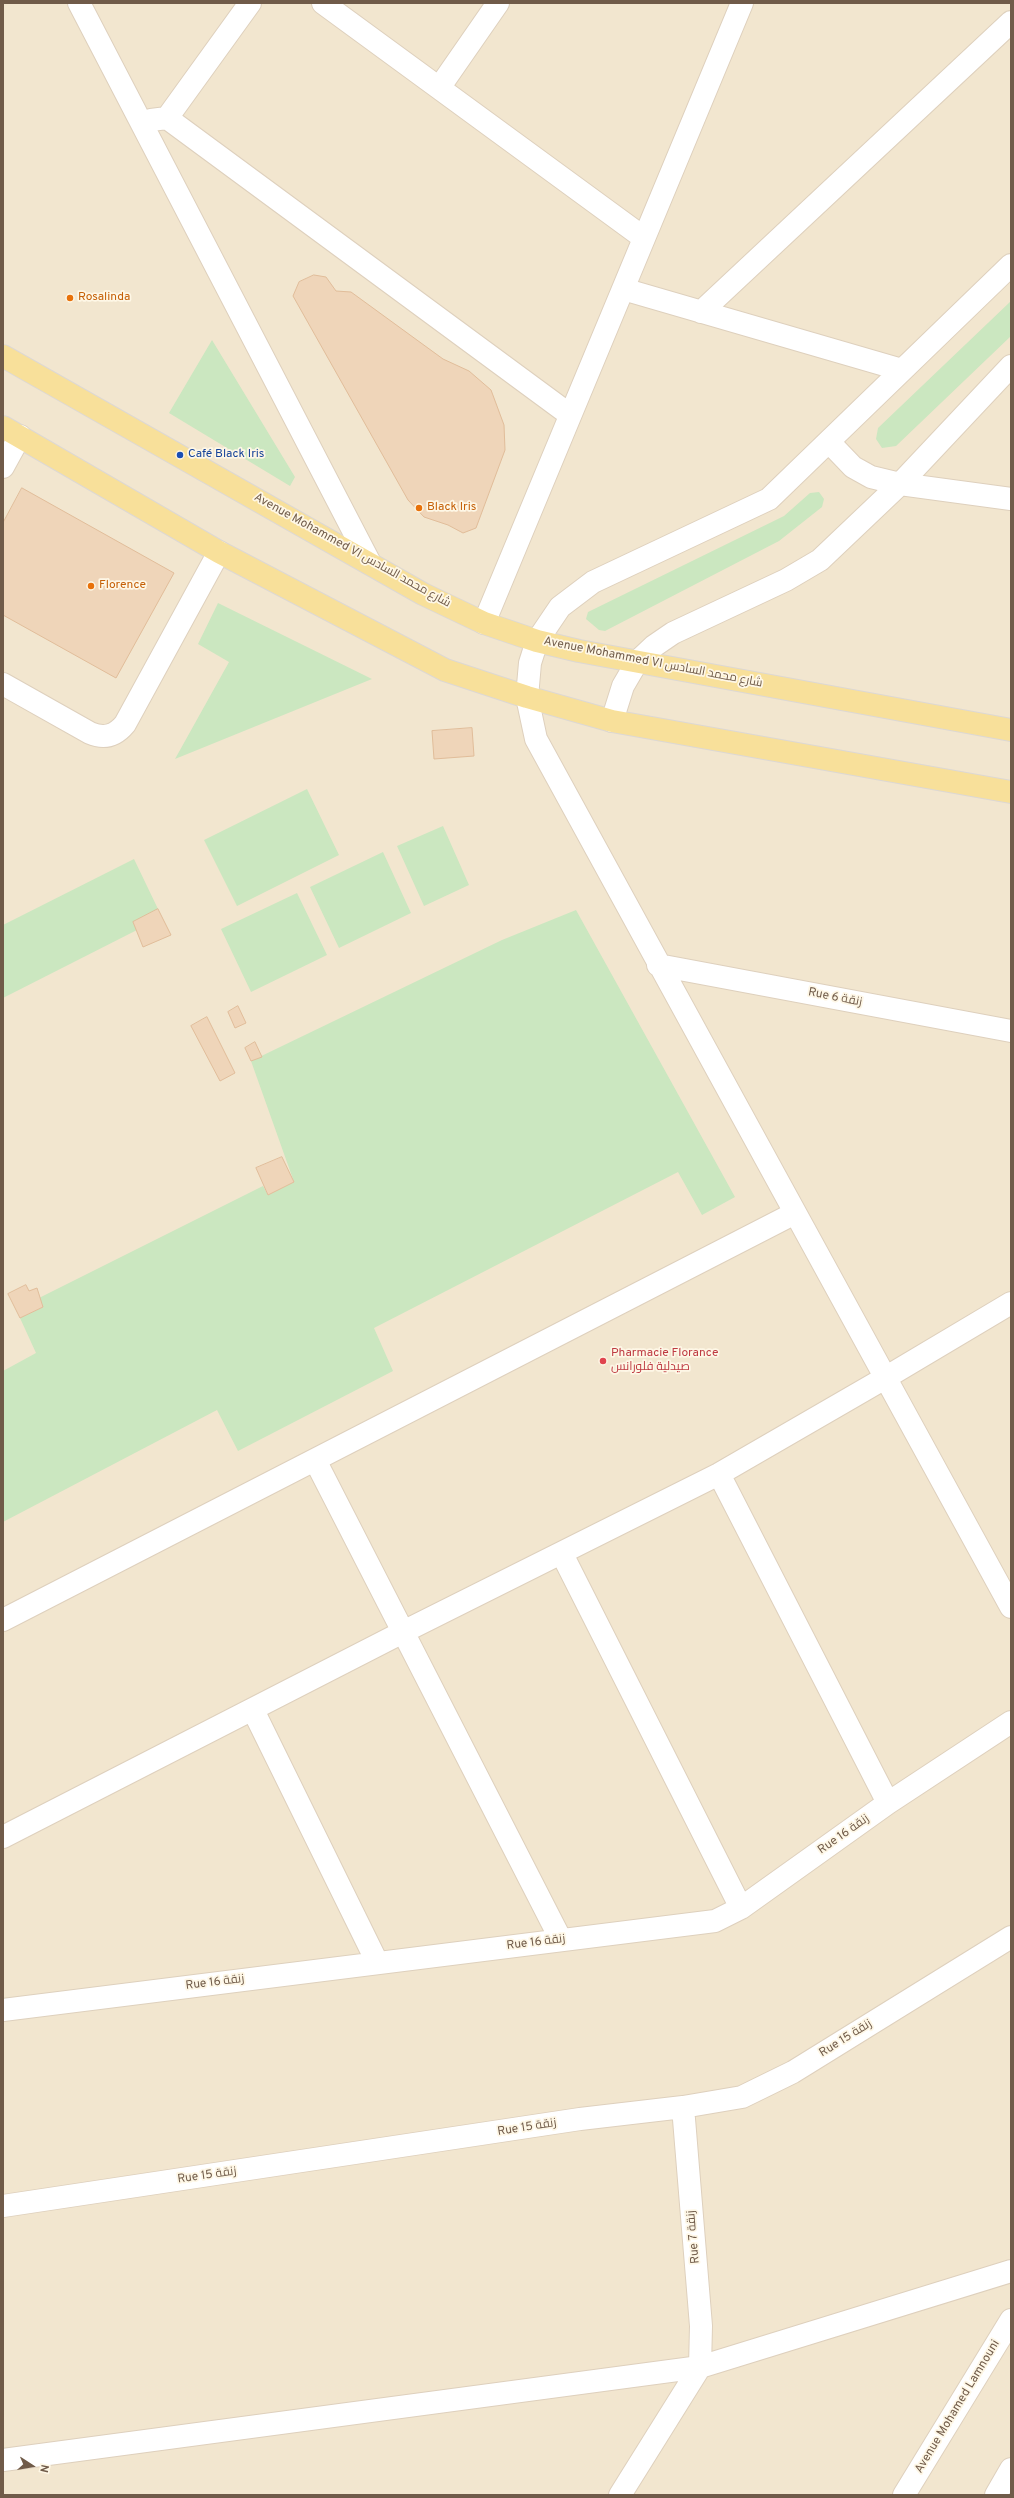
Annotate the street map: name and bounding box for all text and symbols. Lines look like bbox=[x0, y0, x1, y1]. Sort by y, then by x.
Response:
place label: Rosalinda bbox=[78, 291, 130, 305]
marker: Rosalinda bbox=[65, 293, 75, 303]
place label: Café Black Iris bbox=[188, 448, 264, 462]
marker: Café Black Iris bbox=[175, 450, 185, 460]
street label: Avenue Mohammed VI شارع محمد السادس bbox=[251, 491, 453, 611]
place label: Black Iris bbox=[427, 501, 476, 515]
marker: Black Iris bbox=[414, 503, 424, 513]
place label: Florence bbox=[99, 579, 146, 593]
marker: Florence bbox=[86, 581, 96, 591]
street label: Avenue Mohammed VI شارع محمد السادس bbox=[542, 635, 764, 691]
street label: Rue 6 زنقة bbox=[807, 986, 863, 1010]
place label: Pharmacie Florance صيدلية فلورانس bbox=[611, 1347, 718, 1375]
marker: Pharmacie Florance صيدلية فلورانس bbox=[598, 1356, 608, 1366]
street label: Rue 16 زنقة bbox=[816, 1812, 872, 1858]
street label: Rue 16 زنقة bbox=[506, 1932, 566, 1954]
street label: Rue 16 زنقة bbox=[185, 1972, 245, 1994]
street label: Rue 15 زنقة bbox=[817, 2017, 875, 2061]
street label: Rue 15 زنقة bbox=[496, 2116, 558, 2140]
street label: Rue 15 زنقة bbox=[177, 2165, 237, 2187]
street label: Rue 7 زنقة bbox=[684, 2210, 704, 2264]
street label: Avenue Mohamed Lamnouni bbox=[912, 2338, 1004, 2476]
north arrow bbox=[12, 2446, 52, 2486]
text: N bbox=[36, 2463, 51, 2474]

